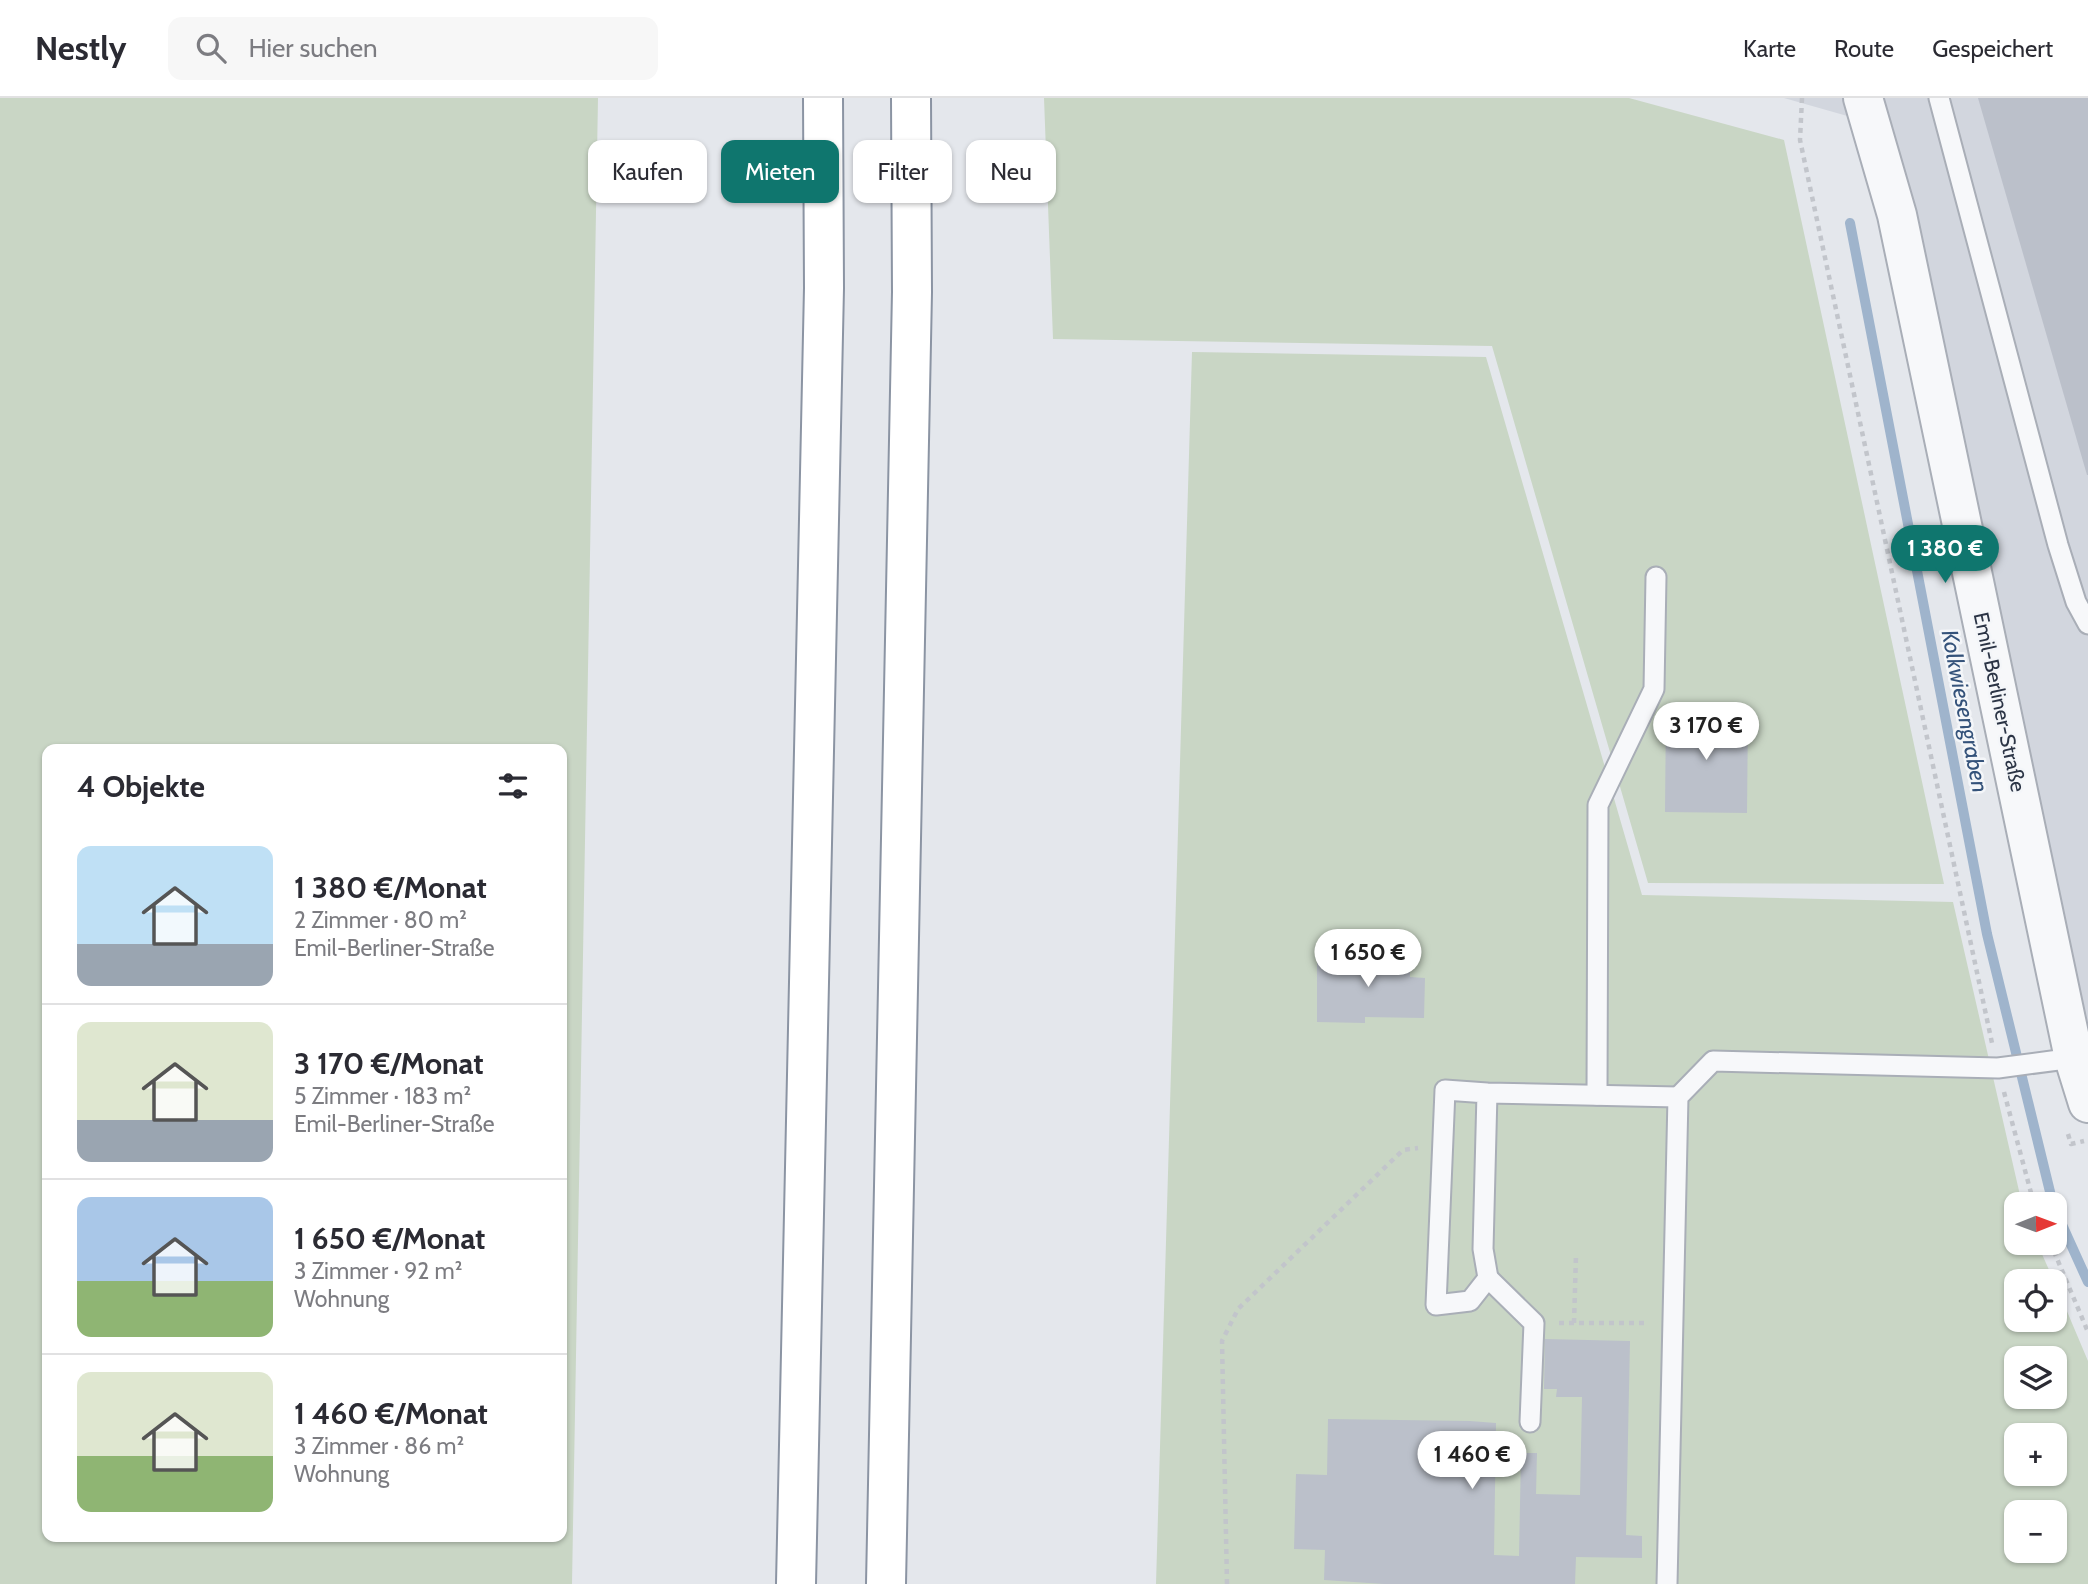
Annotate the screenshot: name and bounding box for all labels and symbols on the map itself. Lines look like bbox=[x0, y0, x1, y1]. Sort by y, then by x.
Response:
pin: 1 380 € bbox=[1880, 526, 2010, 585]
street label: Emil-Berliner-Straße bbox=[1969, 610, 2031, 794]
water label: Kolkwiesengraben bbox=[1936, 627, 1994, 795]
pin: 3 170 € bbox=[1641, 702, 1771, 762]
pin: 1 650 € bbox=[1303, 930, 1433, 989]
north arrow bbox=[2004, 1192, 2067, 1255]
pin: 1 460 € bbox=[1407, 1432, 1537, 1491]

